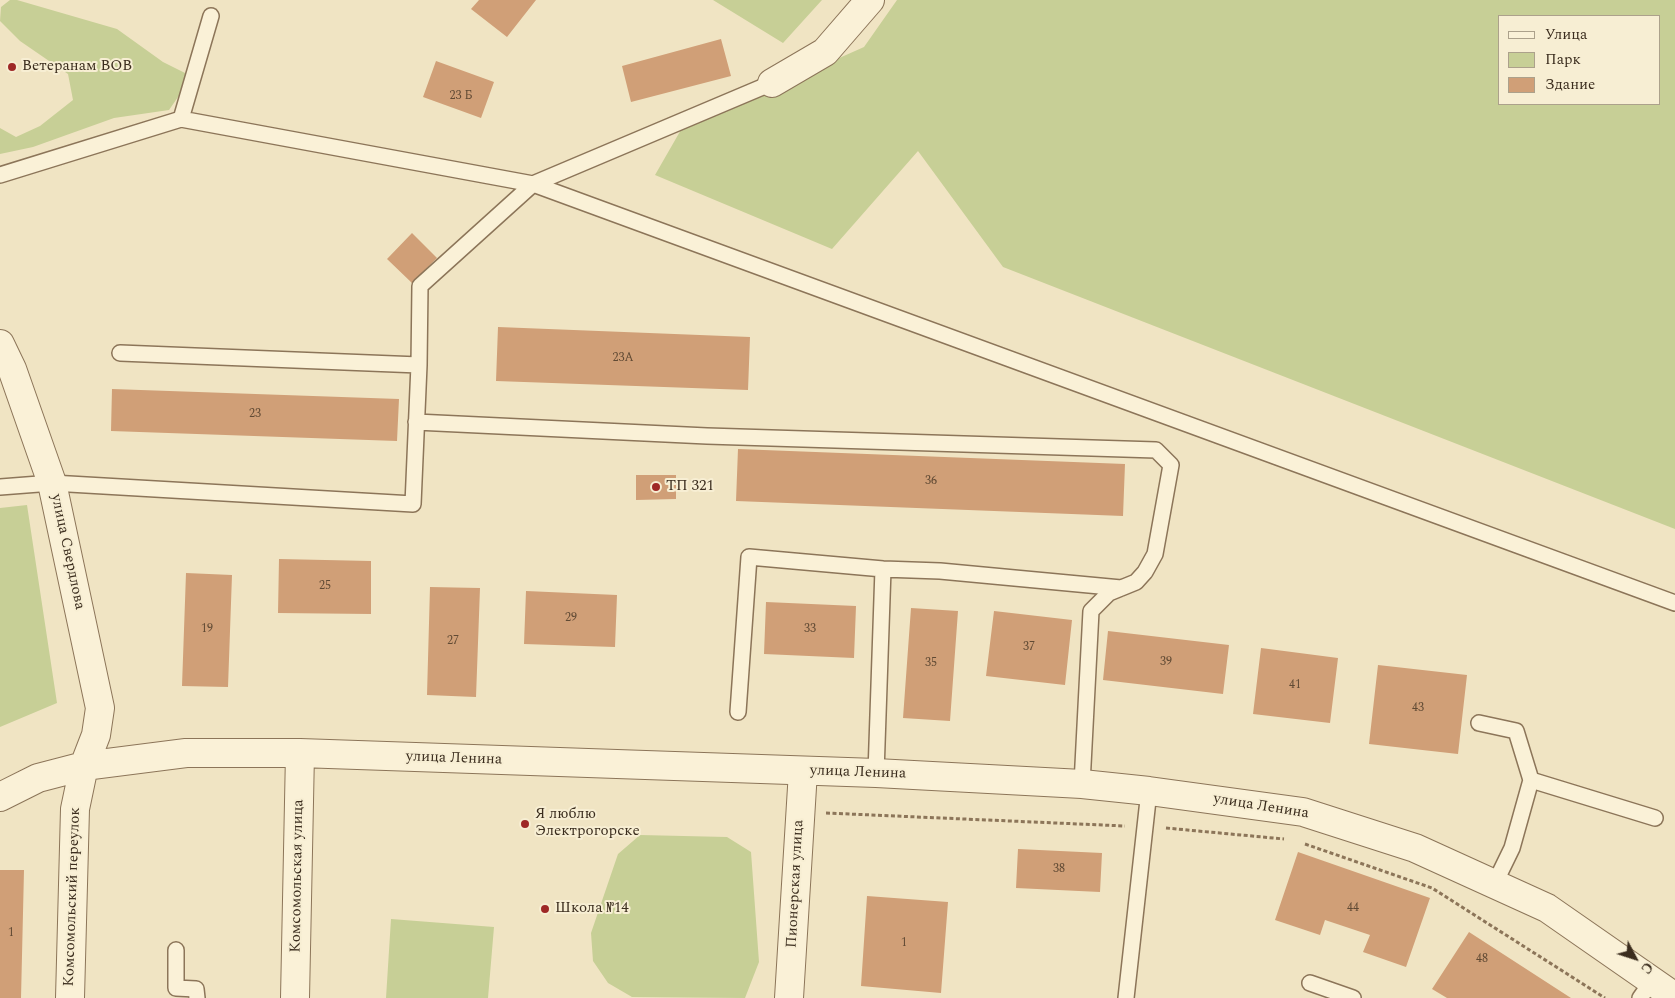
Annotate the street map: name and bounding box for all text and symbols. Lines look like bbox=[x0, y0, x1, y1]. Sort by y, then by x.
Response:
legend bbox=[1498, 15, 1660, 105]
text: Улица bbox=[1545, 23, 1587, 46]
text: Парк bbox=[1545, 48, 1581, 71]
place label: Ветеранам ВОВ bbox=[22, 58, 132, 76]
marker: Ветеранам ВОВ bbox=[6, 61, 18, 73]
text: Здание bbox=[1545, 73, 1595, 96]
house number: 23 Б bbox=[449, 90, 473, 104]
house number: 23А bbox=[613, 352, 633, 366]
house number: 23 bbox=[249, 408, 261, 422]
house number: 36 bbox=[925, 475, 937, 489]
place label: ТП 321 bbox=[666, 478, 714, 496]
marker: ТП 321 bbox=[650, 481, 662, 493]
street label: улица Свердлова bbox=[46, 492, 88, 612]
house number: 25 bbox=[319, 580, 331, 594]
house number: 29 bbox=[565, 612, 577, 626]
house number: 19 bbox=[201, 623, 213, 637]
house number: 33 bbox=[804, 623, 816, 637]
house number: 27 bbox=[447, 635, 459, 649]
house number: 37 bbox=[1023, 641, 1035, 655]
house number: 39 bbox=[1160, 656, 1172, 670]
house number: 35 bbox=[925, 657, 937, 671]
house number: 41 bbox=[1289, 679, 1301, 693]
house number: 43 bbox=[1412, 702, 1424, 716]
street label: улица Ленина bbox=[406, 748, 502, 770]
street label: улица Ленина bbox=[810, 762, 906, 784]
street label: улица Ленина bbox=[1212, 791, 1310, 823]
street label: Комсомольская улица bbox=[288, 799, 308, 953]
place label: Я люблю Электрогорске bbox=[535, 806, 640, 841]
street label: Комсомольский переулок bbox=[61, 807, 85, 987]
marker: Я люблю Электрогорске bbox=[519, 818, 531, 830]
street label: Пионерская улица bbox=[784, 819, 808, 949]
house number: 38 bbox=[1053, 863, 1065, 877]
place label: Школа №14 bbox=[555, 900, 629, 918]
house number: 44 bbox=[1347, 902, 1359, 916]
marker: Школа №14 bbox=[539, 903, 551, 915]
house number: 1 bbox=[8, 927, 14, 941]
north arrow bbox=[1610, 933, 1660, 983]
house number: 1 bbox=[901, 937, 907, 951]
house number: 48 bbox=[1476, 953, 1488, 967]
text: С bbox=[1636, 957, 1658, 979]

